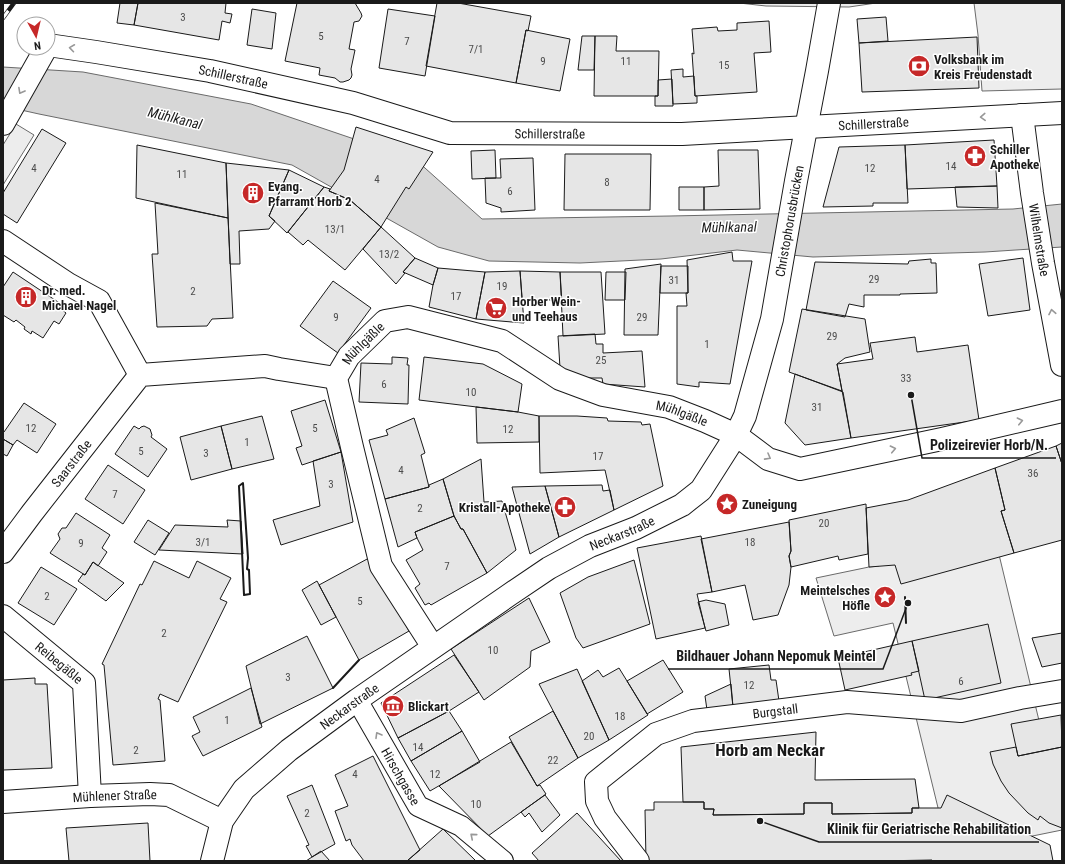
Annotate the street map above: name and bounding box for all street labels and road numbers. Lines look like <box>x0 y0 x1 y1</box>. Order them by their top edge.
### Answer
street label: Schillerstraße <box>197 62 269 91</box>
street label: Schillerstraße <box>838 114 909 133</box>
street label: Schillerstraße <box>514 126 585 141</box>
street label: Christophorusbrücken <box>772 164 806 278</box>
street label: Wilhelmstraße <box>1026 202 1053 277</box>
street label: Mühlgäßle <box>338 319 387 367</box>
street label: Mühlgäßle <box>655 397 710 429</box>
street label: Saarstraße <box>48 436 94 490</box>
street label: Neckarstraße <box>587 513 657 553</box>
street label: Reibegäßle <box>32 639 86 686</box>
street label: Neckarstraße <box>317 680 381 732</box>
street label: Burgstall <box>752 701 799 721</box>
street label: Hirschgasse <box>378 745 423 808</box>
street label: Mühlener Straße <box>72 786 157 805</box>

